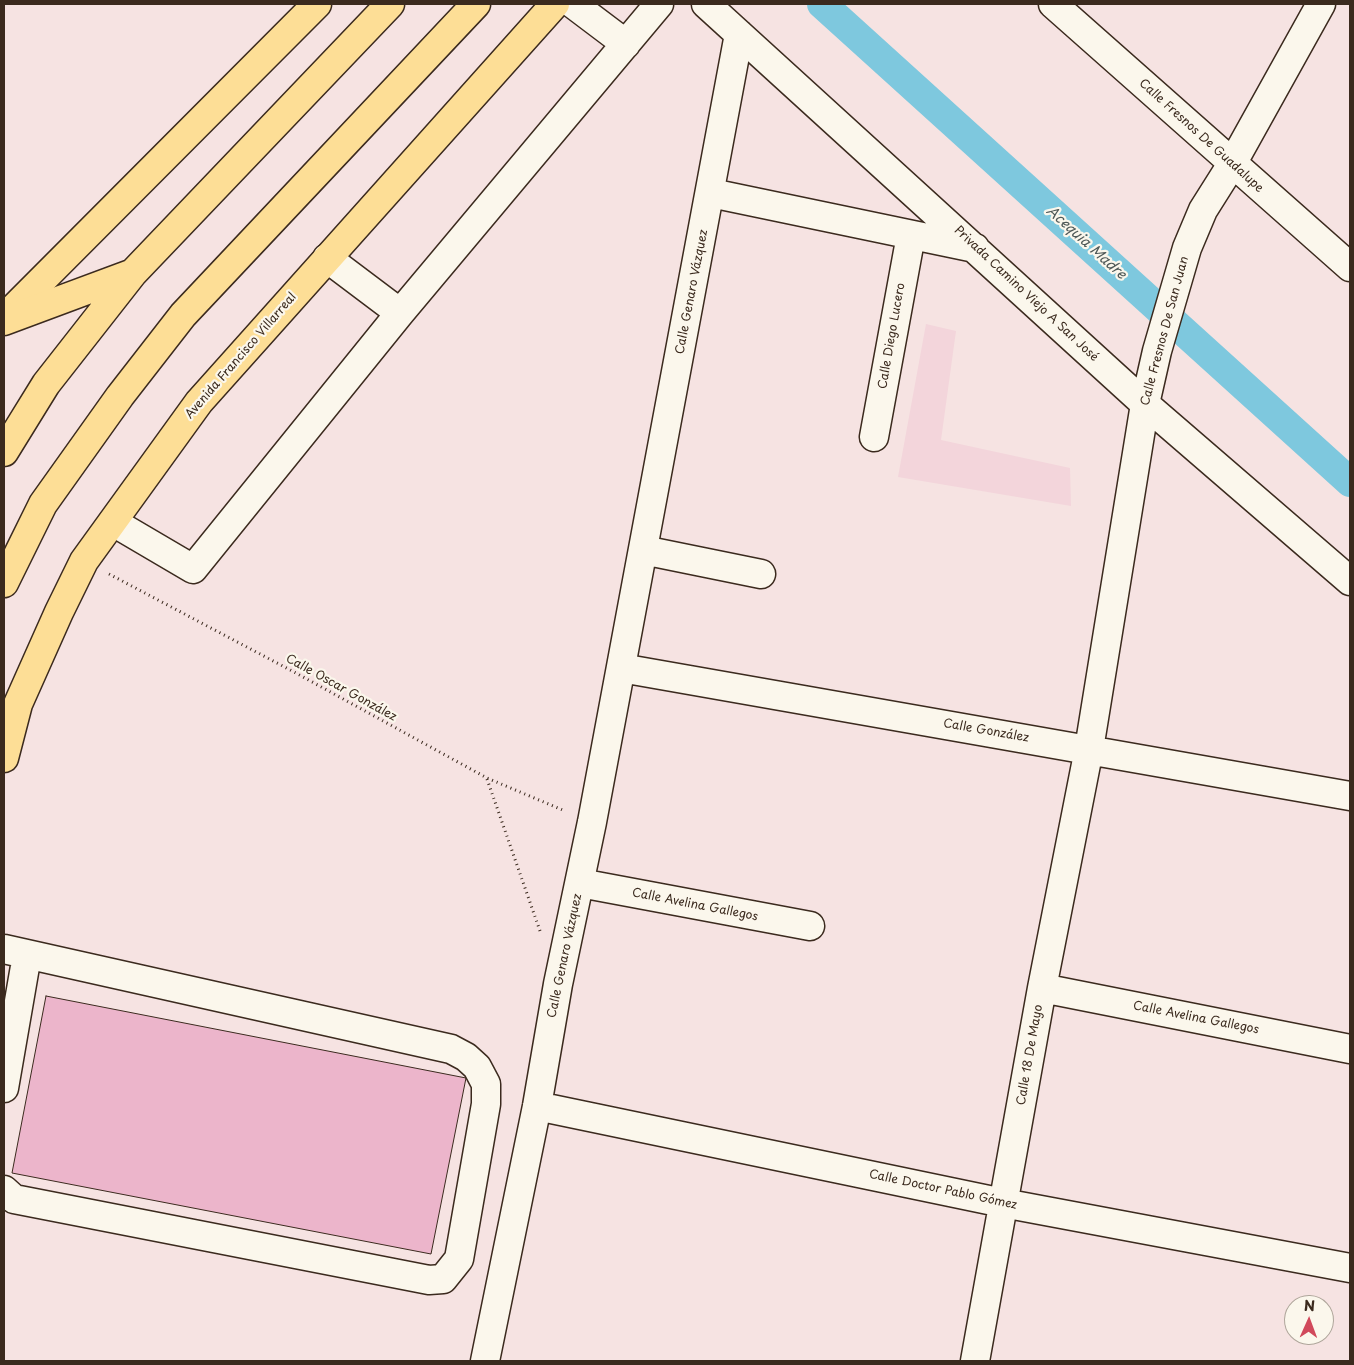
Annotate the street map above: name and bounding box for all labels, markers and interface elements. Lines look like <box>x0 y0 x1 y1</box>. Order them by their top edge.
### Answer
street label: Calle Fresnos De Guadalupe <box>1136 76 1266 196</box>
water label: Acequia Madre <box>1043 203 1129 283</box>
street label: Privada Camino Viejo A San José <box>951 223 1101 365</box>
street label: Calle Genaro Vázquez <box>673 229 711 355</box>
street label: Calle Fresnos De San Juan <box>1138 255 1192 407</box>
street label: Calle Diego Lucero <box>876 282 908 390</box>
street label: Avenida Francisco Villarreal <box>182 290 300 422</box>
street label: Calle Oscar González <box>283 652 399 724</box>
street label: Calle González <box>942 716 1030 746</box>
street label: Calle Avelina Gallegos <box>631 886 759 924</box>
street label: Calle Genaro Vázquez <box>545 893 585 1019</box>
street label: Calle Avelina Gallegos <box>1132 999 1260 1037</box>
street label: Calle 18 De Mayo <box>1014 1003 1046 1107</box>
street label: Calle Doctor Pablo Gómez <box>868 1167 1018 1213</box>
north arrow <box>1284 1295 1334 1345</box>
text: N <box>1304 1295 1315 1316</box>

